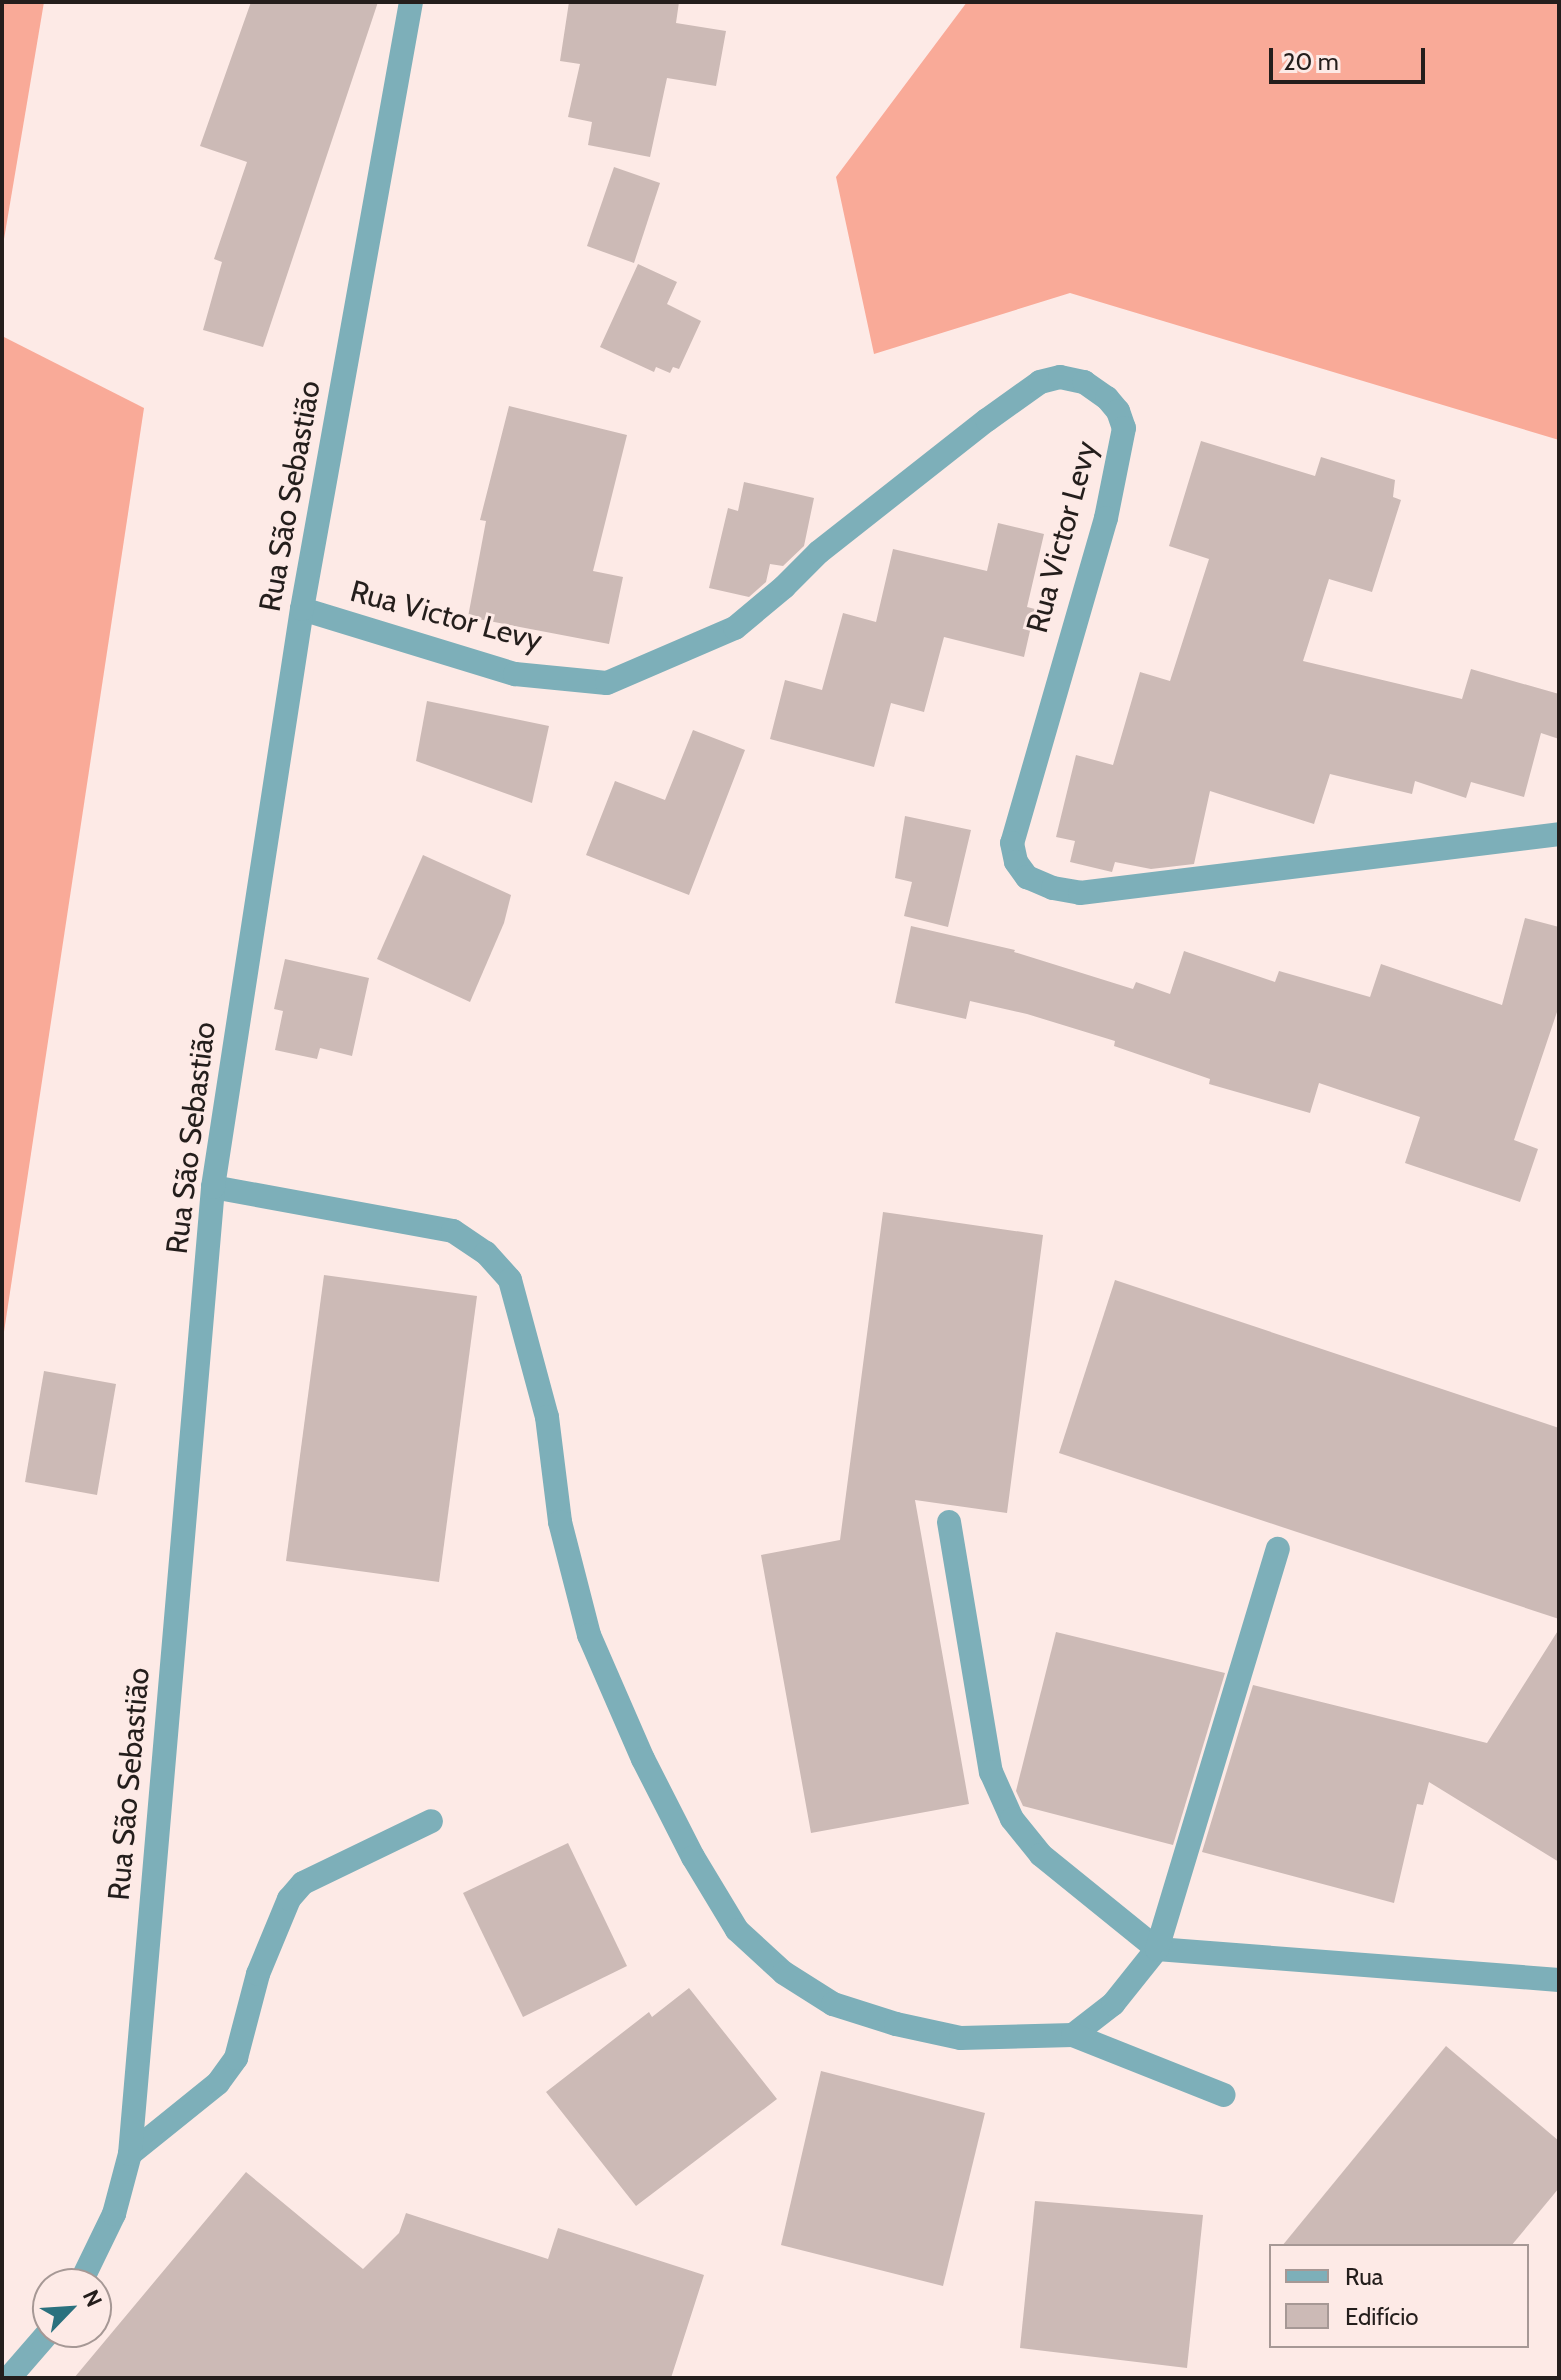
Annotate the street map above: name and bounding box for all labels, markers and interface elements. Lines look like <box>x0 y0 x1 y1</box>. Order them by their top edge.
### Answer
scale bar <box>1273 32 1429 82</box>
text: 20 m <box>1283 47 1339 76</box>
street label: Rua São Sebastião <box>252 378 328 614</box>
street label: Rua Victor Levy <box>1019 437 1105 637</box>
street label: Rua Victor Levy <box>346 573 546 659</box>
street label: Rua São Sebastião <box>159 1020 223 1256</box>
street label: Rua São Sebastião <box>101 1666 157 1902</box>
legend <box>1269 2244 1529 2348</box>
text: Rua <box>1345 2262 1383 2291</box>
north arrow <box>32 2268 112 2348</box>
text: N <box>77 2286 108 2311</box>
text: Edifício <box>1345 2302 1419 2331</box>

